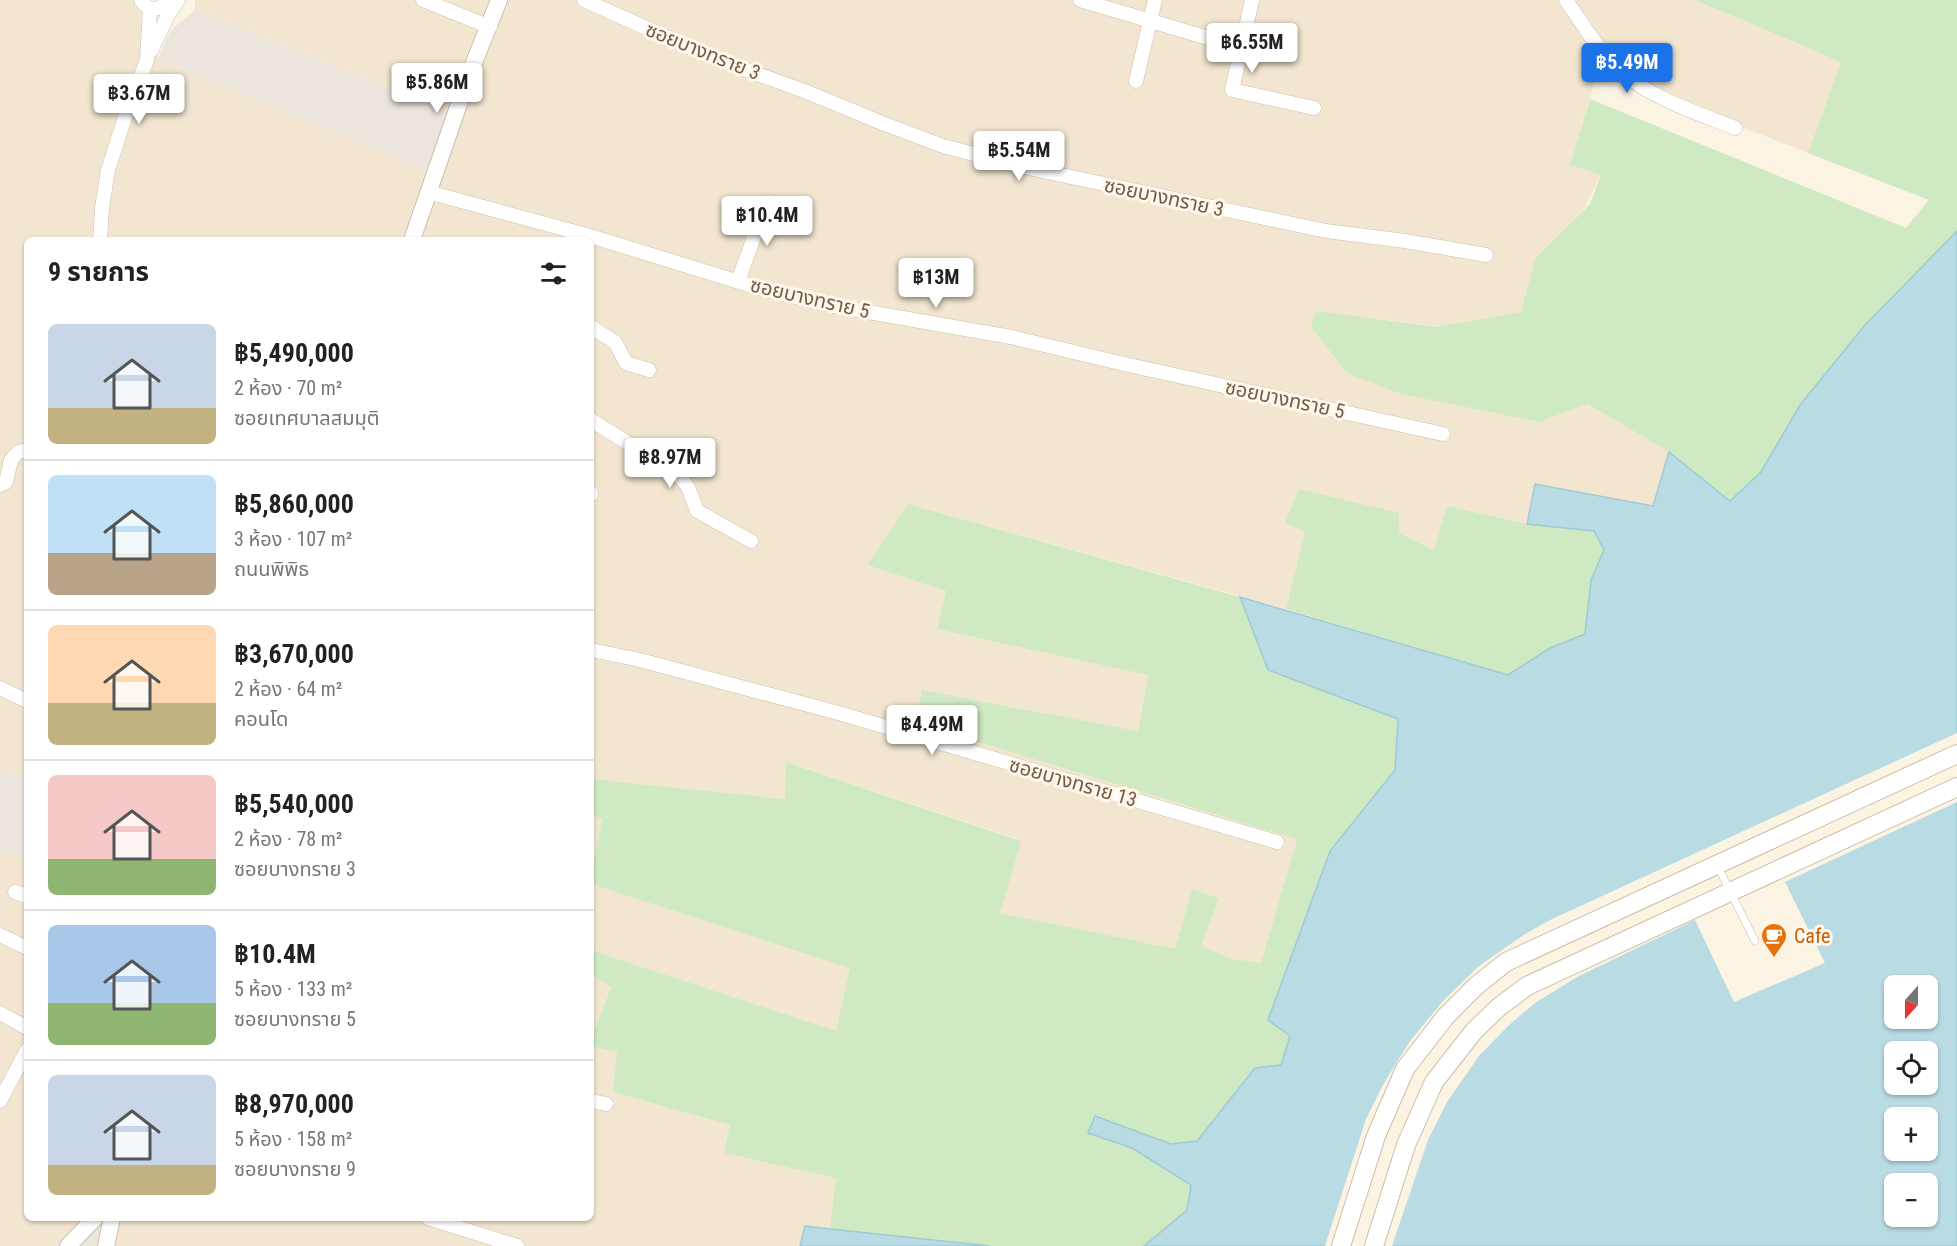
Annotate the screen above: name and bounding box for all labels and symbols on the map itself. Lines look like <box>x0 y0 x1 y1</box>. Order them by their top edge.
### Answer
street label: ซอยบางทราย 3 <box>642 17 764 85</box>
pin: ฿6.55M <box>1203 23 1301 74</box>
pin: ฿5.49M <box>1578 43 1676 94</box>
pin: ฿5.86M <box>388 63 486 114</box>
pin: ฿3.67M <box>90 74 188 125</box>
pin: ฿5.54M <box>970 131 1068 182</box>
street label: ซอยบางทราย 3 <box>1102 173 1226 221</box>
pin: ฿10.4M <box>718 196 816 247</box>
pin: ฿13M <box>900 258 972 309</box>
street label: ซอยบางทราย 5 <box>748 273 872 323</box>
street label: ซอยบางทราย 5 <box>1223 375 1347 423</box>
pin: ฿8.97M <box>621 438 719 489</box>
pin: ฿4.49M <box>883 705 981 756</box>
street label: ซอยบางทราย 13 <box>1006 752 1140 812</box>
cafe icon: Cafe <box>1759 921 1789 959</box>
place label: Cafe <box>1794 924 1830 948</box>
north arrow <box>1884 975 1938 1029</box>

